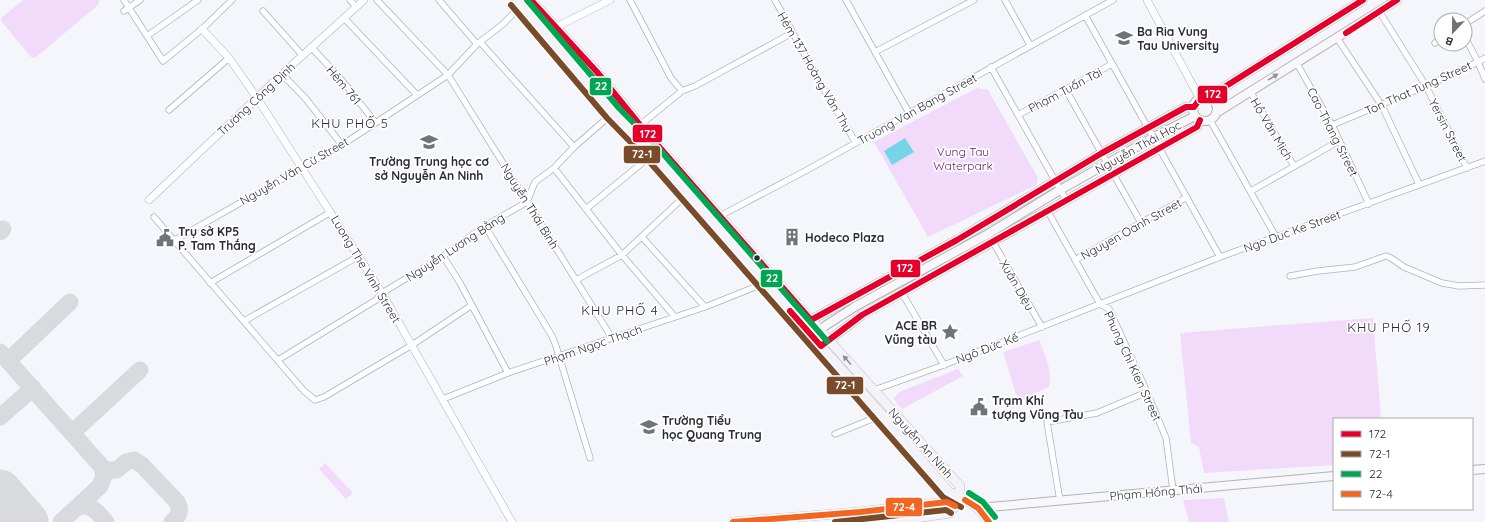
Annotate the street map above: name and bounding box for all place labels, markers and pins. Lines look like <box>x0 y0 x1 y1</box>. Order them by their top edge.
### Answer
place label: Ba Ria Vung Tau University <box>1137 24 1219 53</box>
school or university icon: Ba Ria Vung Tau University <box>1114 28 1134 48</box>
school or university icon: Trường Trung học cơ sở Nguyễn An Ninh <box>419 132 439 152</box>
place label: Trường Trung học cơ sở Nguyễn An Ninh <box>369 154 489 183</box>
place label: Trụ sở KP5 P. Tam Thắng <box>178 224 256 253</box>
building icon: Hodeco Plaza <box>782 227 802 247</box>
public building icon: Trụ sở KP5 P. Tam Thắng <box>155 228 175 248</box>
place label: Hodeco Plaza <box>805 230 884 245</box>
unlabelled marker <box>752 253 762 263</box>
place label: ACE BR Vũng tàu <box>884 318 937 347</box>
place icon: ACE BR Vũng tàu <box>940 322 960 342</box>
place label: Trạm Khí tượng Vũng Tàu <box>992 393 1084 422</box>
public building icon: Trạm Khí tượng Vũng Tàu <box>969 397 989 417</box>
place label: Trường Tiểu học Quang Trung <box>662 413 762 442</box>
school or university icon: Trường Tiểu học Quang Trung <box>639 417 659 437</box>

